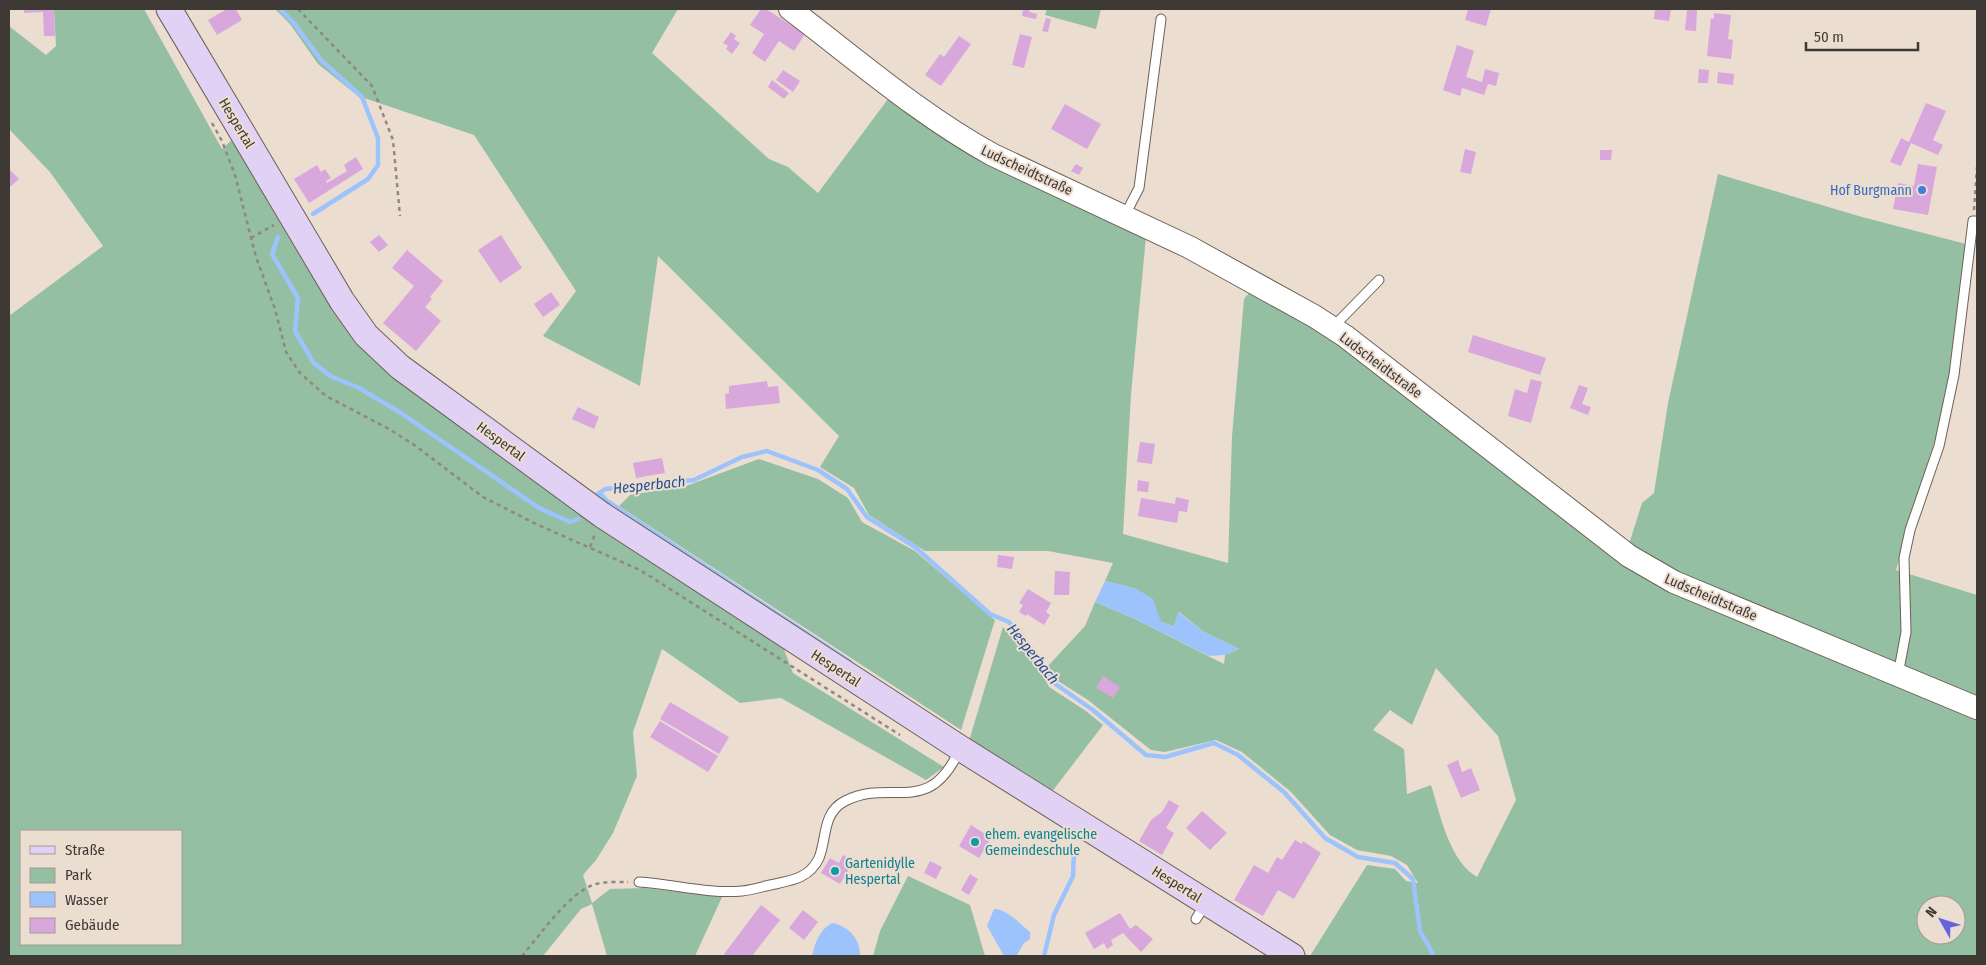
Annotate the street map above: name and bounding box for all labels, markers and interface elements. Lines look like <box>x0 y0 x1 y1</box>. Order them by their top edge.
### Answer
scale bar <box>1806 20 1918 52</box>
text: 50 m <box>1814 28 1844 46</box>
street label: Hespertal <box>215 95 258 152</box>
street label: Ludscheidtstraße <box>978 142 1075 199</box>
place label: Hof Burgmann <box>1830 182 1912 199</box>
marker: Hof Burgmann <box>1916 184 1928 196</box>
street label: Ludscheidtstraße <box>1336 329 1425 402</box>
street label: Hespertal <box>473 418 528 465</box>
water label: Hesperbach <box>612 472 686 498</box>
street label: Ludscheidtstraße <box>1662 570 1760 625</box>
water label: Hesperbach <box>1003 620 1063 688</box>
street label: Hespertal <box>808 646 864 691</box>
place label: ehem. evangelische Gemeindeschule <box>985 826 1097 859</box>
legend <box>20 830 182 945</box>
marker: ehem. evangelische Gemeindeschule <box>969 836 981 848</box>
text: Straße <box>65 841 105 859</box>
place label: Gartenidylle Hespertal <box>845 855 915 888</box>
street label: Hespertal <box>1149 863 1205 907</box>
marker: Gartenidylle Hespertal <box>829 865 841 877</box>
text: Park <box>65 866 92 884</box>
text: Wasser <box>65 891 109 909</box>
north arrow <box>1916 895 1966 945</box>
text: N <box>1922 904 1941 921</box>
text: Gebäude <box>65 916 120 934</box>

